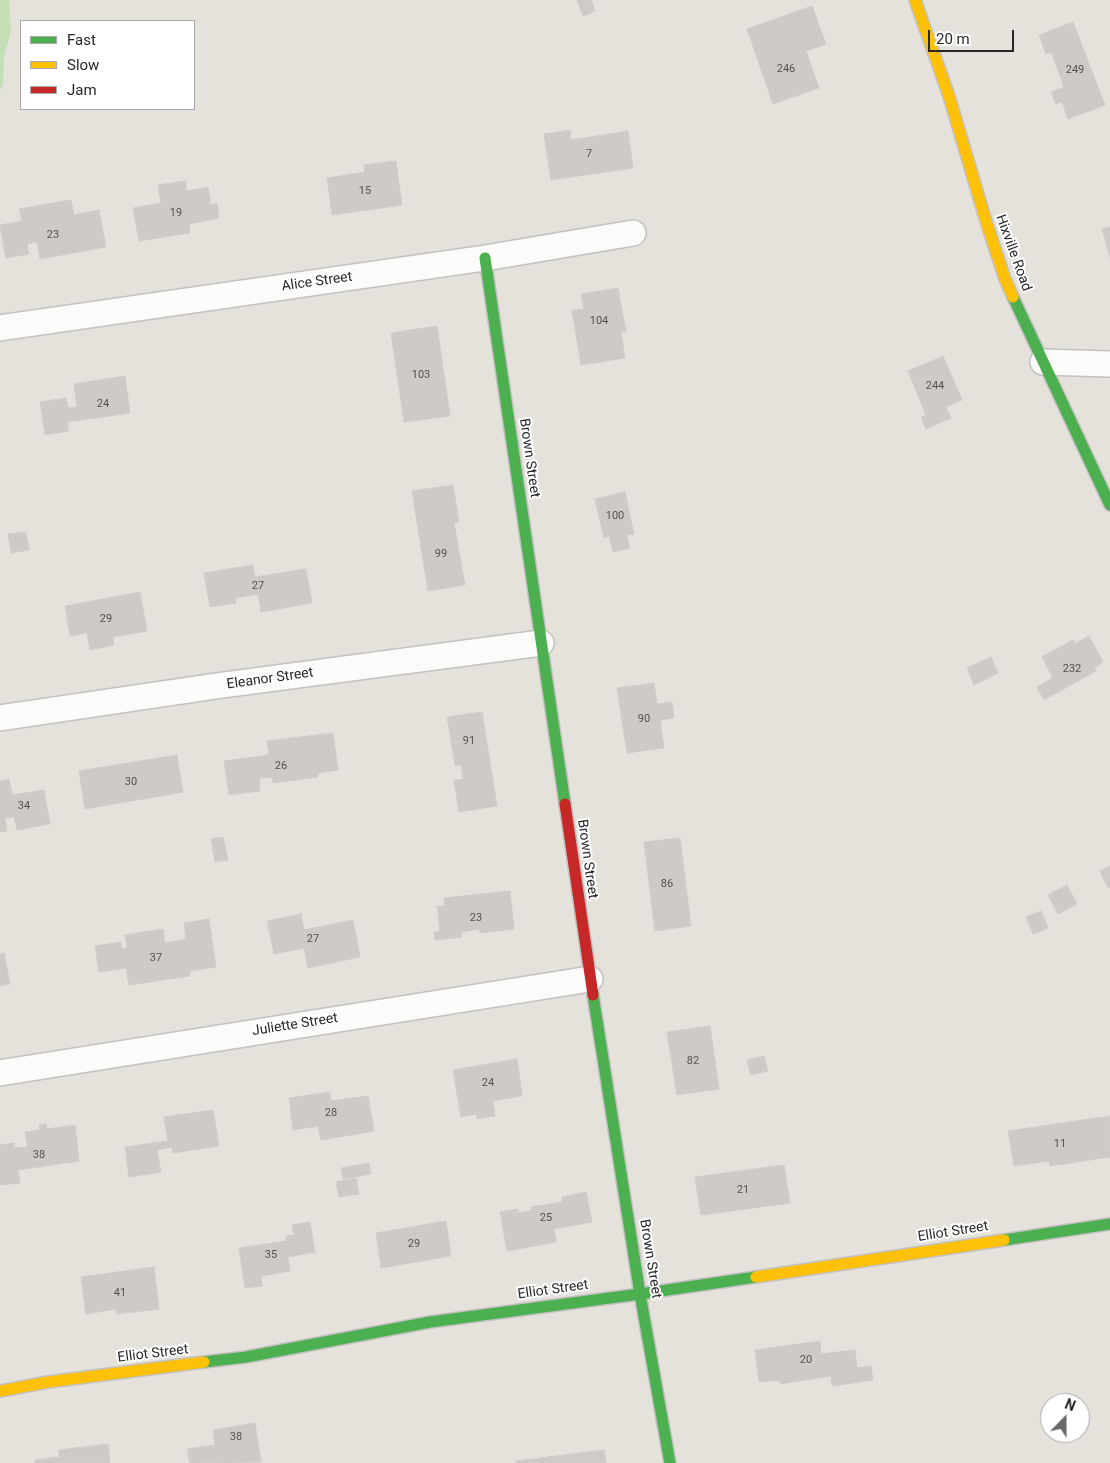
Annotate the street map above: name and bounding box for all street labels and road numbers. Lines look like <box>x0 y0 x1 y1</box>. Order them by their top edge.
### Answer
street label: Hixville Road <box>991 212 1035 294</box>
street label: Alice Street <box>281 269 353 295</box>
street label: Brown Street <box>515 417 543 499</box>
street label: Eleanor Street <box>226 665 314 693</box>
street label: Brown Street <box>573 818 601 900</box>
street label: Juliette Street <box>251 1010 339 1040</box>
street label: Brown Street <box>635 1218 665 1300</box>
street label: Elliot Street <box>917 1218 989 1246</box>
street label: Elliot Street <box>517 1277 589 1303</box>
street label: Elliot Street <box>117 1341 189 1367</box>

